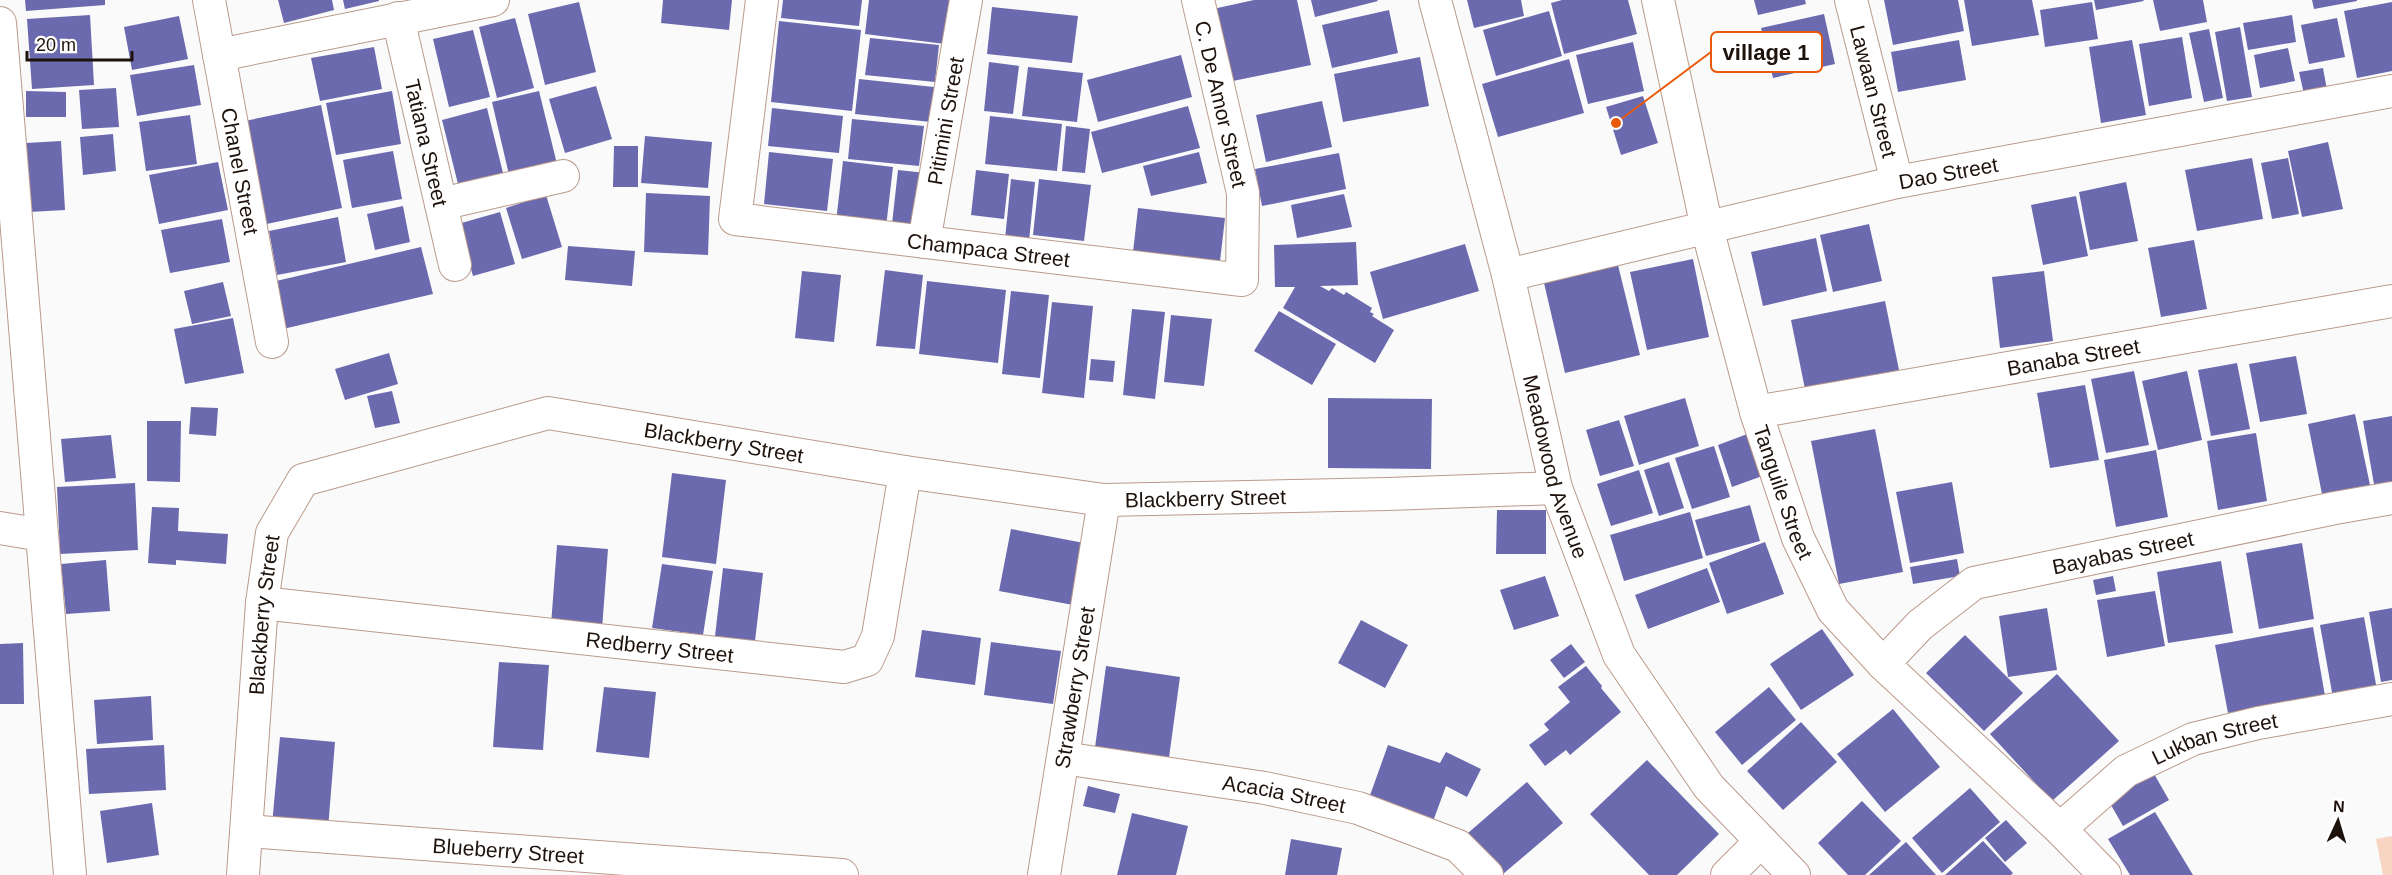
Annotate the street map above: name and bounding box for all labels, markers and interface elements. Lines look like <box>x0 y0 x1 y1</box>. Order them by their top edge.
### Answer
street label: C. De Amor Street <box>1191 18 1251 190</box>
street label: Lawaan Street <box>1846 23 1902 160</box>
scale bar <box>27 24 132 62</box>
callout: village 1 <box>1711 32 1822 72</box>
text: 20 m <box>36 35 76 55</box>
text: village 1 <box>1723 40 1809 65</box>
street label: Pitimini Street <box>923 55 967 187</box>
street label: Tatiana Street <box>401 77 453 209</box>
street label: Chanel Street <box>218 106 264 237</box>
street label: Dao Street <box>1897 152 2000 193</box>
street label: Champaca Street <box>906 228 1071 271</box>
street label: Banaba Street <box>2005 334 2142 380</box>
street label: Meadowood Avenue <box>1519 372 1593 561</box>
street label: Blackberry Street <box>642 418 805 467</box>
street label: Tanguile Street <box>1750 422 1818 563</box>
street label: Blackberry Street <box>1125 485 1286 511</box>
street label: Bayabas Street <box>2050 526 2195 578</box>
street label: Blackberry Street <box>244 533 283 696</box>
street label: Strawberry Street <box>1050 605 1098 770</box>
street label: Redberry Street <box>585 627 735 666</box>
street label: Lukban Street <box>2148 708 2279 769</box>
street label: Acacia Street <box>1221 770 1348 817</box>
north arrow <box>2308 791 2368 851</box>
text: N <box>2333 798 2345 815</box>
street label: Blueberry Street <box>432 833 585 867</box>

